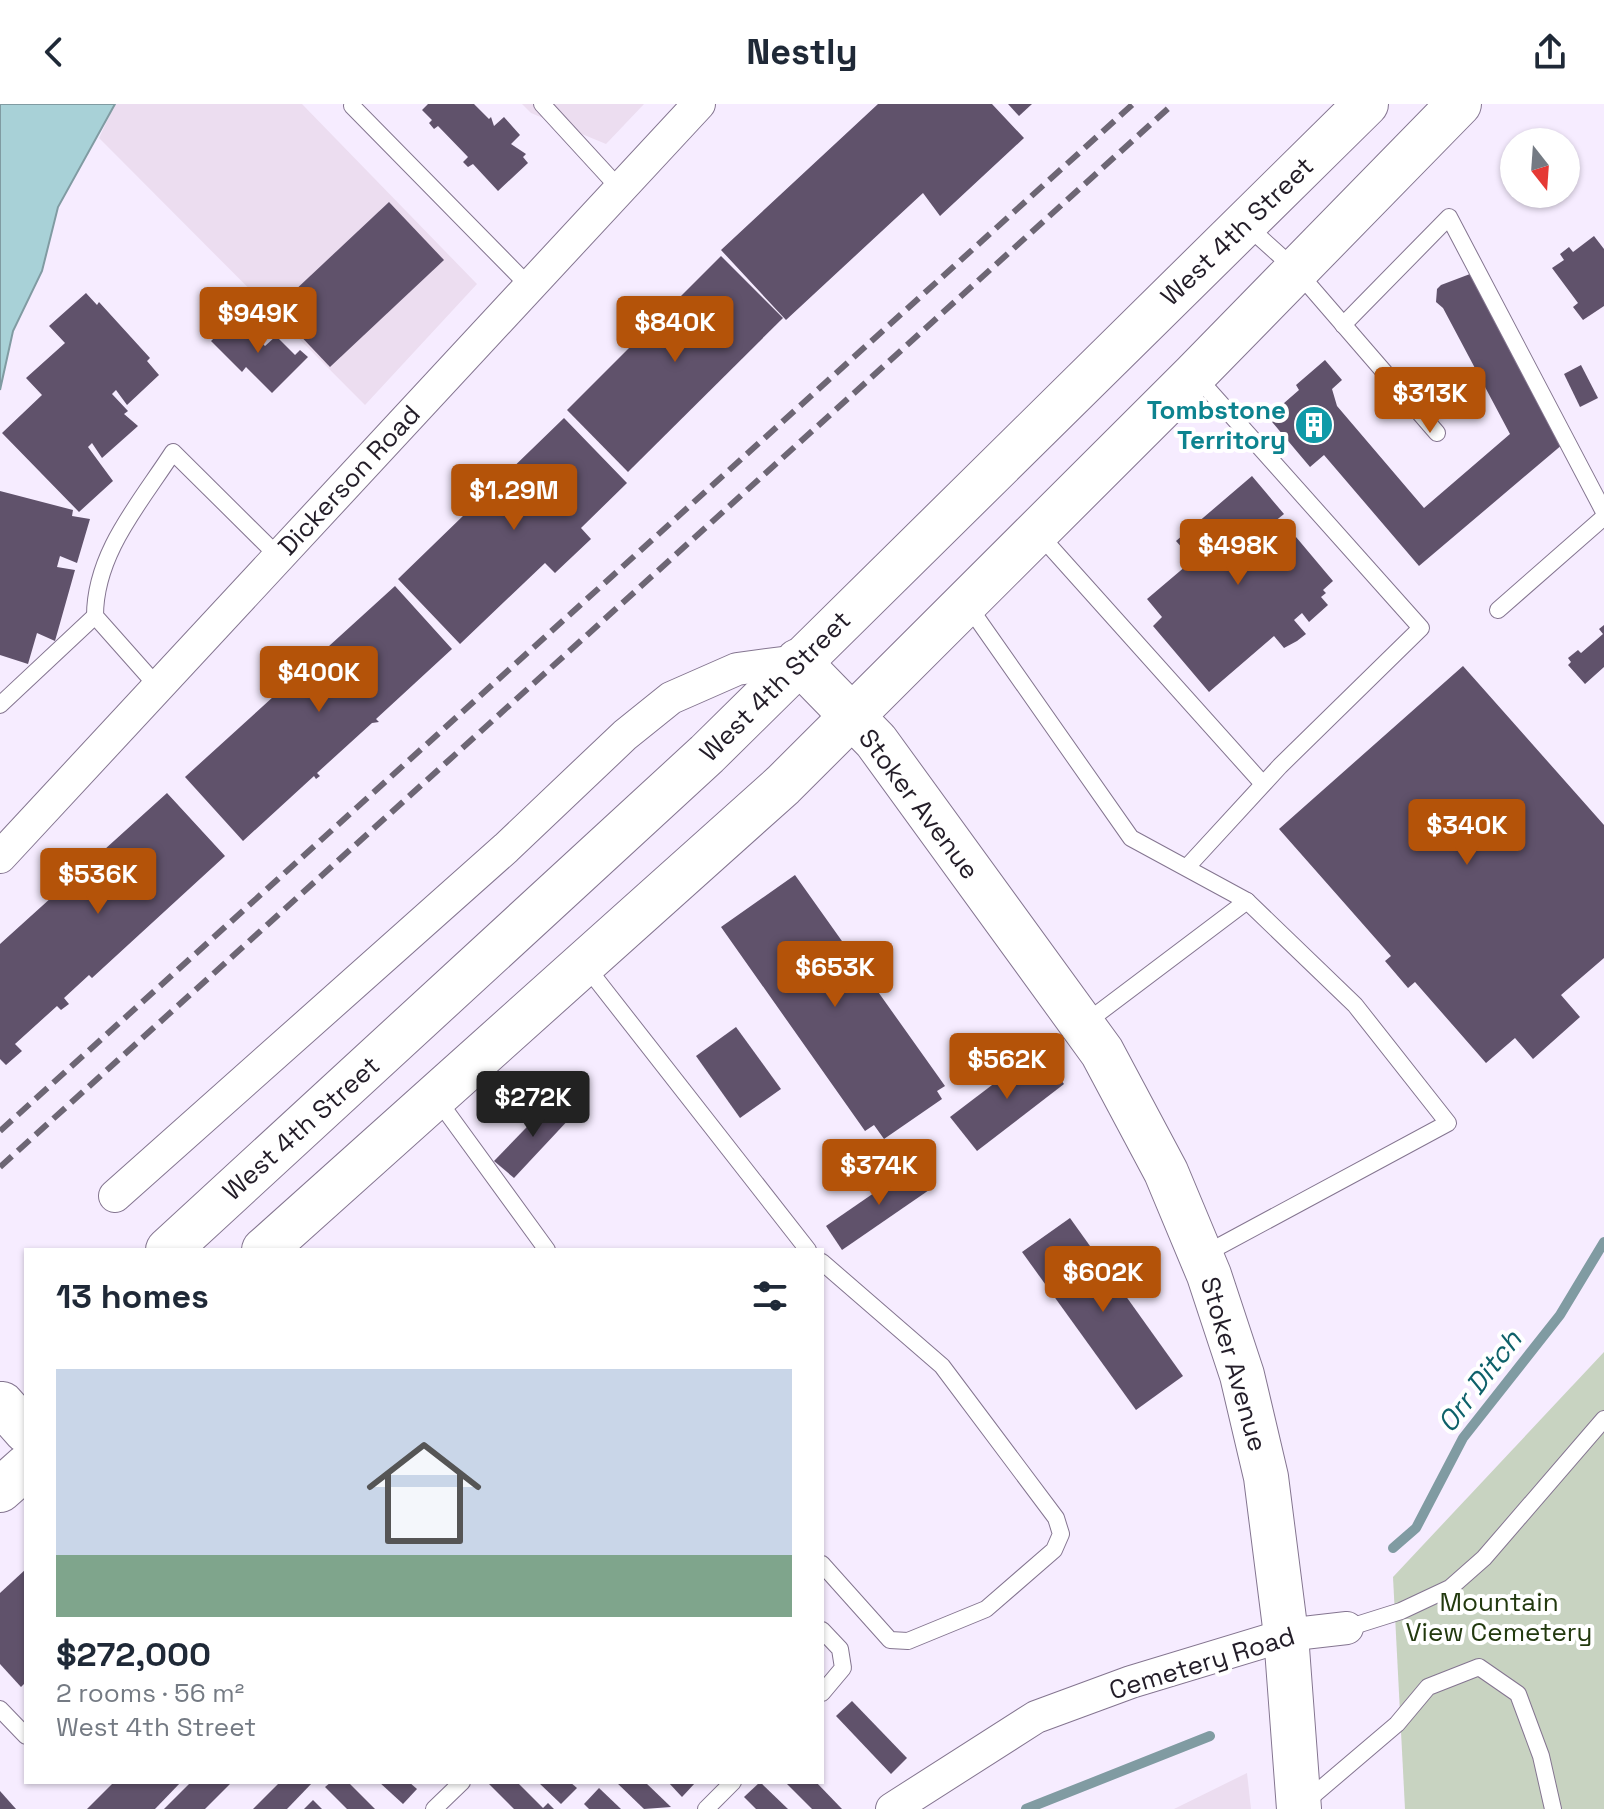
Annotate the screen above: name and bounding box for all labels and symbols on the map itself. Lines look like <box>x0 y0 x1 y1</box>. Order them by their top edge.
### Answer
north arrow <box>1500 128 1580 208</box>
street label: West 4th Street <box>1153 149 1321 313</box>
pin: $949K <box>202 287 314 355</box>
pin: $840K <box>619 296 731 364</box>
pin: $313K <box>1374 367 1486 435</box>
place label: Tombstone Territory <box>1147 393 1286 457</box>
street label: Dickerson Road <box>271 398 427 562</box>
building icon: Tombstone Territory <box>1293 404 1335 446</box>
pin: $1.29M <box>449 464 579 532</box>
pin: $498K <box>1182 519 1294 587</box>
street label: West 4th Street <box>692 603 858 769</box>
pin: $400K <box>263 646 375 714</box>
street label: Stoker Avenue <box>851 722 987 886</box>
pin: $340K <box>1411 799 1523 867</box>
pin: $536K <box>42 848 154 916</box>
pin: $653K <box>779 941 891 1009</box>
pin: $562K <box>951 1033 1063 1101</box>
street label: West 4th Street <box>215 1048 387 1208</box>
pin: $272K <box>477 1071 589 1139</box>
pin: $374K <box>823 1139 935 1207</box>
pin: $602K <box>1047 1246 1159 1314</box>
street label: Stoker Avenue <box>1193 1273 1275 1455</box>
water label: Orr Ditch <box>1429 1322 1530 1439</box>
park label: Mountain View Cemetery <box>1405 1585 1593 1649</box>
street label: Cemetery Road <box>1105 1619 1299 1707</box>

